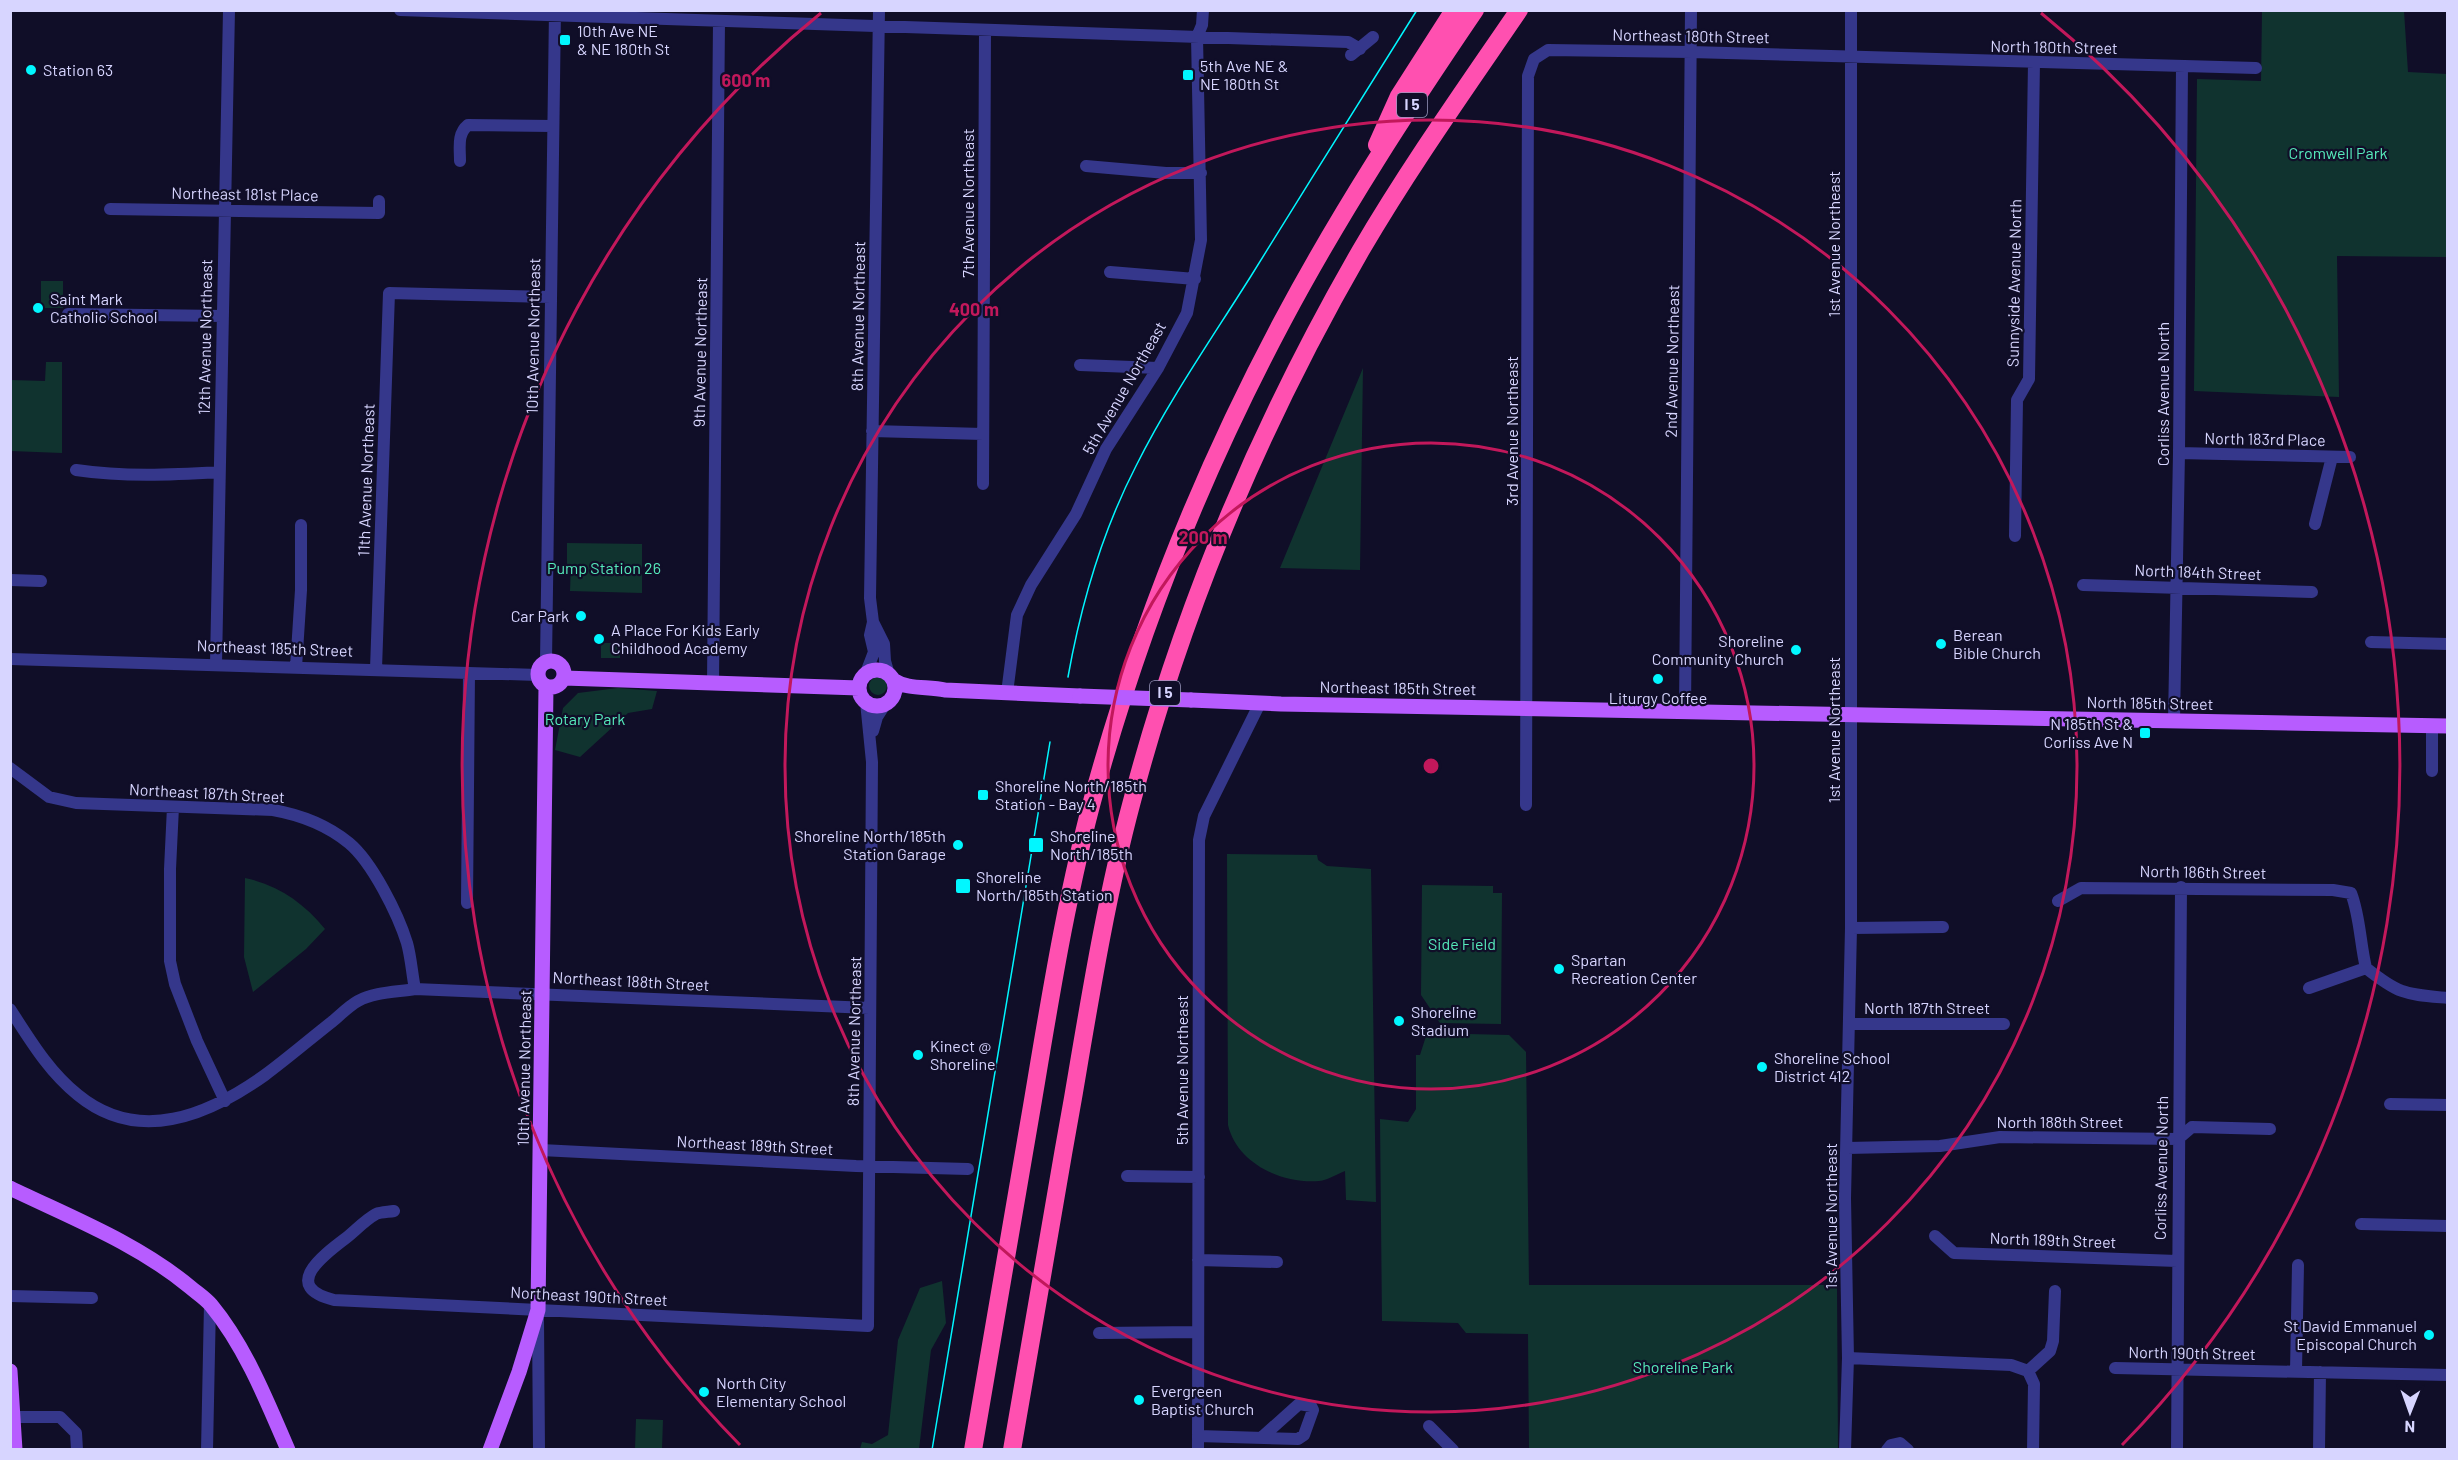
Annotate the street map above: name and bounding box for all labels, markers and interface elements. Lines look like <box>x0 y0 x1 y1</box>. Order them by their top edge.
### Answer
place label: 10th Ave NE & NE 180th St <box>577 21 670 58</box>
street label: Northeast 180th Street <box>1612 25 1770 46</box>
marker: 10th Ave NE & NE 180th St <box>558 33 572 47</box>
street label: North 180th Street <box>1990 36 2118 57</box>
place label: 5th Ave NE & NE 180th St <box>1200 56 1288 93</box>
place label: Station 63 <box>43 60 113 79</box>
marker: Station 63 <box>24 63 38 77</box>
marker: 5th Ave NE & NE 180th St <box>1181 68 1195 82</box>
text: 600 m <box>722 69 770 91</box>
road number: I 5 <box>1397 93 1427 117</box>
street label: 7th Avenue Northeast <box>958 128 977 278</box>
park label: Cromwell Park <box>2288 143 2388 162</box>
street label: 1st Avenue Northeast <box>1824 171 1843 317</box>
street label: Northeast 181st Place <box>171 183 319 204</box>
street label: Sunnyside Avenue North <box>2003 199 2024 367</box>
street label: 8th Avenue Northeast <box>847 241 868 391</box>
street label: 10th Avenue Northeast <box>522 258 543 414</box>
street label: 12th Avenue Northeast <box>194 259 215 415</box>
street label: 9th Avenue Northeast <box>689 277 710 427</box>
street label: 2nd Avenue Northeast <box>1661 284 1682 438</box>
place label: Saint Mark Catholic School <box>50 289 157 326</box>
text: 400 m <box>949 298 999 320</box>
marker: Saint Mark Catholic School <box>31 301 45 315</box>
street label: 5th Avenue Northeast <box>1078 318 1169 457</box>
street label: Corliss Avenue North <box>2153 322 2172 466</box>
street label: 3rd Avenue Northeast <box>1502 356 1521 506</box>
street label: 11th Avenue Northeast <box>353 403 378 557</box>
street label: North 183rd Place <box>2204 428 2326 449</box>
text: 200 m <box>1178 526 1228 548</box>
park label: Pump Station 26 <box>547 558 661 577</box>
street label: North 184th Street <box>2134 560 2262 583</box>
place label: Car Park <box>511 606 569 625</box>
marker: Car Park <box>574 609 588 623</box>
place label: A Place For Kids Early Childhood Academy <box>611 620 760 657</box>
place label: Berean Bible Church <box>1953 625 2041 662</box>
place label: Shoreline Community Church <box>1652 631 1784 668</box>
marker: A Place For Kids Early Childhood Academy <box>592 632 606 646</box>
street label: Northeast 185th Street <box>196 635 354 660</box>
marker: Berean Bible Church <box>1934 637 1948 651</box>
marker: Shoreline Community Church <box>1789 643 1803 657</box>
street label: 1st Avenue Northeast <box>1824 657 1843 803</box>
marker: Liturgy Coffee <box>1651 672 1665 686</box>
street label: Northeast 185th Street <box>1319 677 1477 698</box>
road number: I 5 <box>1150 681 1180 705</box>
place label: Liturgy Coffee <box>1609 688 1707 707</box>
street label: North 185th Street <box>2086 692 2214 713</box>
park label: Rotary Park <box>545 709 625 728</box>
place label: N 185th St & Corliss Ave N <box>2044 714 2133 751</box>
marker: N 185th St & Corliss Ave N <box>2138 726 2152 740</box>
centre of rings <box>1421 756 1441 776</box>
place label: Shoreline North/185th Station - Bay 4 <box>995 776 1147 813</box>
street label: Northeast 187th Street <box>129 779 285 806</box>
marker: Shoreline North/185th Station - Bay 4 <box>976 788 990 802</box>
place label: Shoreline North/185th Station Garage <box>794 826 946 863</box>
place label: Shoreline North/185th <box>1050 826 1133 863</box>
marker: Shoreline North/185th <box>1027 836 1045 854</box>
marker: Shoreline North/185th Station Garage <box>951 838 965 852</box>
street label: North 186th Street <box>2139 861 2267 882</box>
place label: Shoreline North/185th Station <box>976 867 1113 904</box>
marker: Shoreline North/185th Station <box>954 877 972 895</box>
park label: Side Field <box>1428 934 1496 953</box>
place label: Spartan Recreation Center <box>1571 950 1697 987</box>
street label: 8th Avenue Northeast <box>843 956 864 1106</box>
marker: Spartan Recreation Center <box>1552 962 1566 976</box>
street label: Northeast 188th Street <box>552 967 710 994</box>
street label: 10th Avenue Northeast <box>513 990 534 1146</box>
street label: 5th Avenue Northeast <box>1172 995 1191 1145</box>
street label: North 187th Street <box>1864 998 1990 1017</box>
place label: Shoreline Stadium <box>1411 1002 1477 1039</box>
marker: Shoreline Stadium <box>1392 1014 1406 1028</box>
place label: Kinect @ Shoreline <box>930 1036 996 1073</box>
marker: Kinect @ Shoreline <box>911 1048 925 1062</box>
place label: Shoreline School District 412 <box>1774 1048 1890 1085</box>
marker: Shoreline School District 412 <box>1755 1060 1769 1074</box>
street label: Corliss Avenue North <box>2150 1096 2171 1240</box>
street label: North 188th Street <box>1997 1112 2123 1131</box>
street label: Northeast 189th Street <box>676 1131 834 1158</box>
street label: 1st Avenue Northeast <box>1821 1143 1840 1289</box>
street label: North 189th Street <box>1989 1228 2117 1251</box>
street label: Northeast 190th Street <box>510 1282 668 1309</box>
place label: St David Emmanuel Episcopal Church <box>2283 1316 2417 1353</box>
marker: St David Emmanuel Episcopal Church <box>2422 1328 2436 1342</box>
street label: North 190th Street <box>2128 1342 2256 1363</box>
park label: Shoreline Park <box>1633 1357 1733 1376</box>
place label: North City Elementary School <box>716 1373 846 1410</box>
place label: Evergreen Baptist Church <box>1151 1381 1254 1418</box>
north arrow <box>2380 1382 2440 1442</box>
marker: North City Elementary School <box>697 1385 711 1399</box>
marker: Evergreen Baptist Church <box>1132 1393 1146 1407</box>
text: N <box>2404 1418 2415 1437</box>

